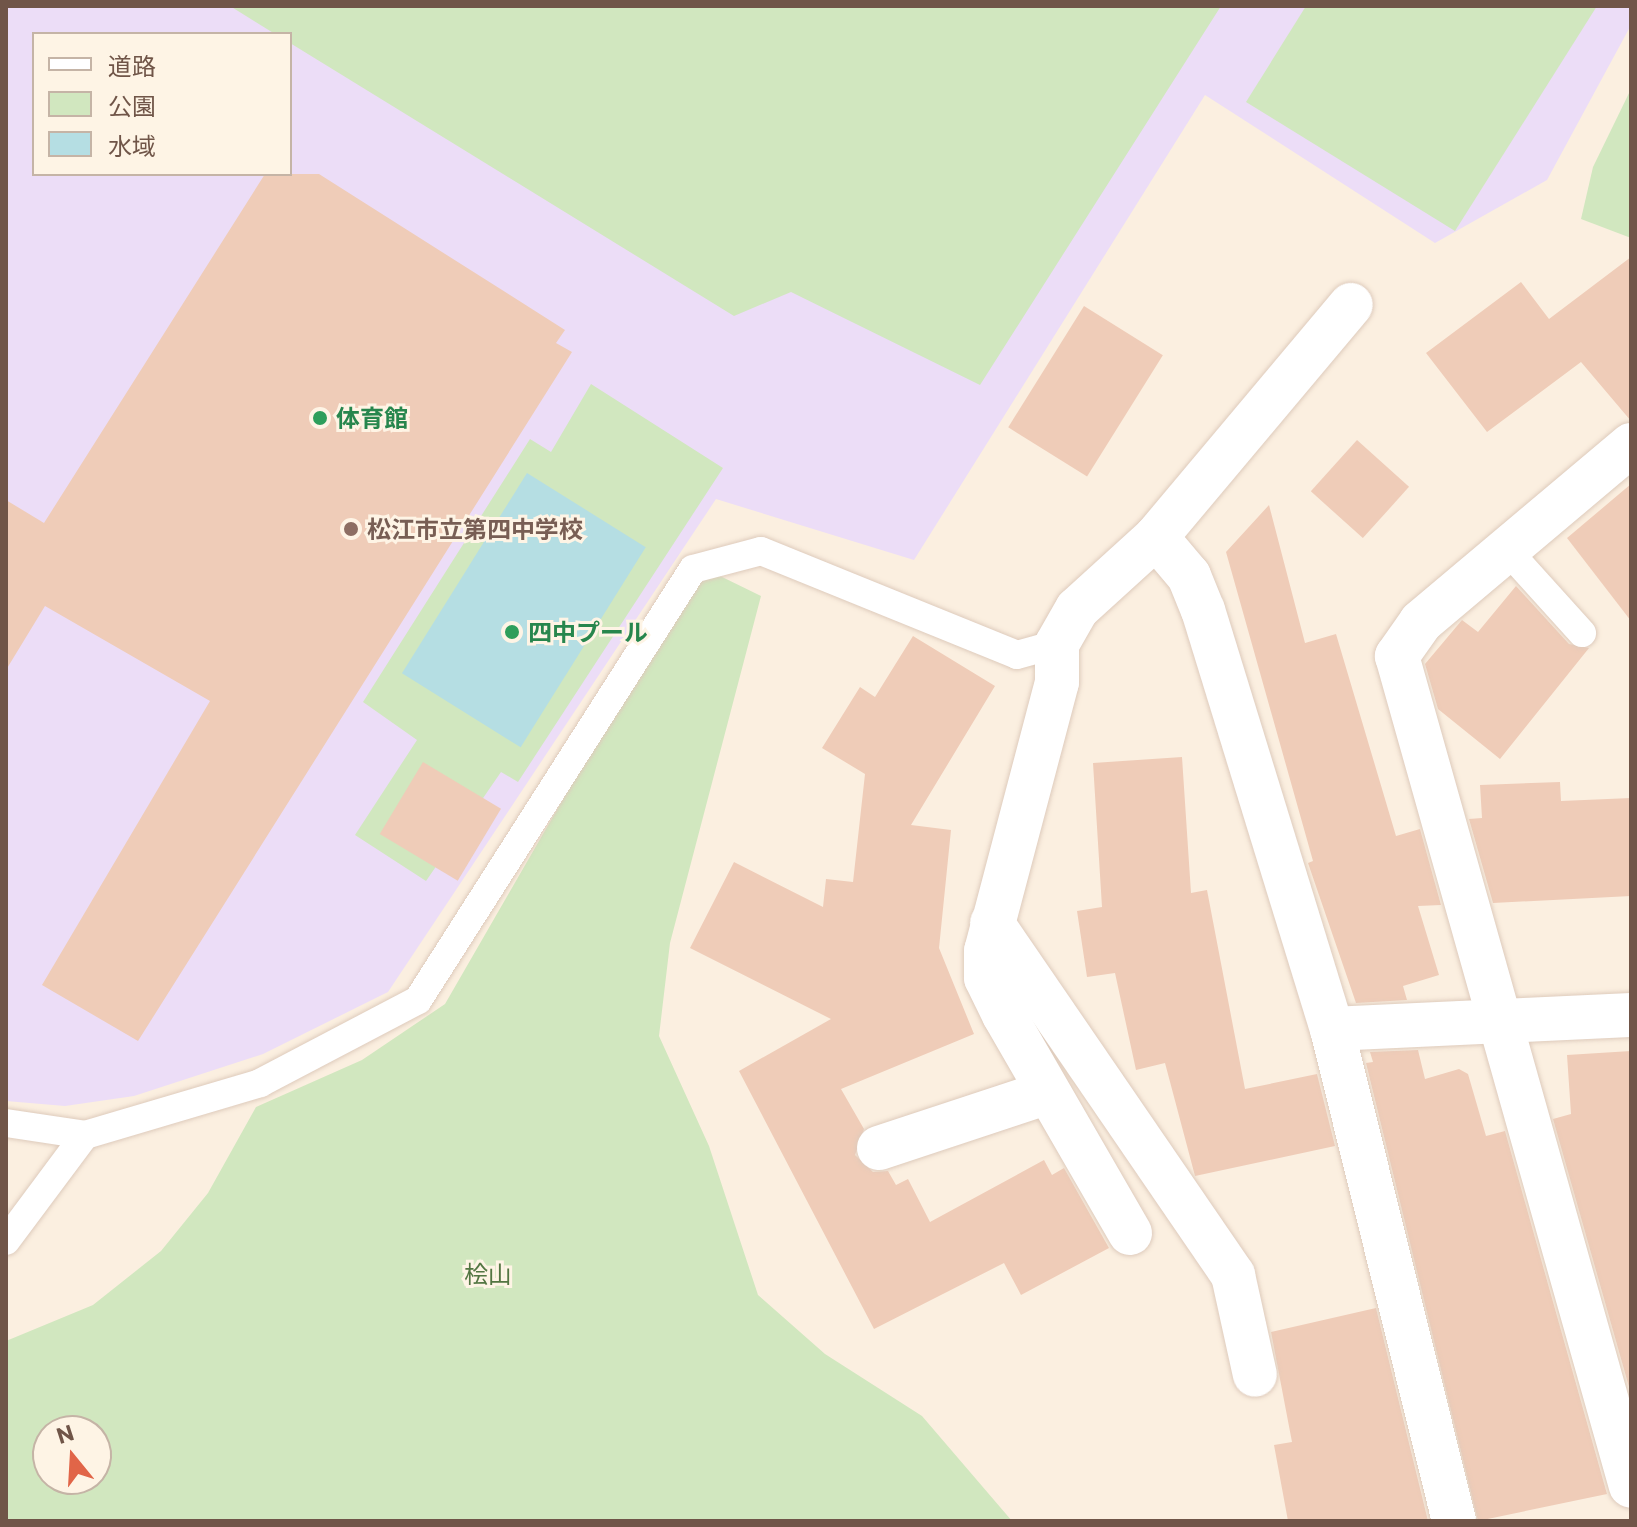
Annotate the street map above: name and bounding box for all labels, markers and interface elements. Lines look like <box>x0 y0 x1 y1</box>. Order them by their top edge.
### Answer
legend <box>32 32 292 176</box>
text: 道路 <box>108 51 156 80</box>
text: 公園 <box>108 91 156 120</box>
text: 水域 <box>108 131 156 160</box>
place label: 体育館 <box>336 404 408 432</box>
marker: 体育館 <box>311 409 329 427</box>
place label: 松江市立第四中学校 <box>367 515 583 543</box>
marker: 松江市立第四中学校 <box>342 520 360 538</box>
place label: 四中プール <box>528 618 648 646</box>
marker: 四中プール <box>503 623 521 641</box>
park label: 桧山 <box>464 1260 512 1288</box>
north arrow <box>32 1415 112 1495</box>
text: N <box>53 1418 77 1449</box>

